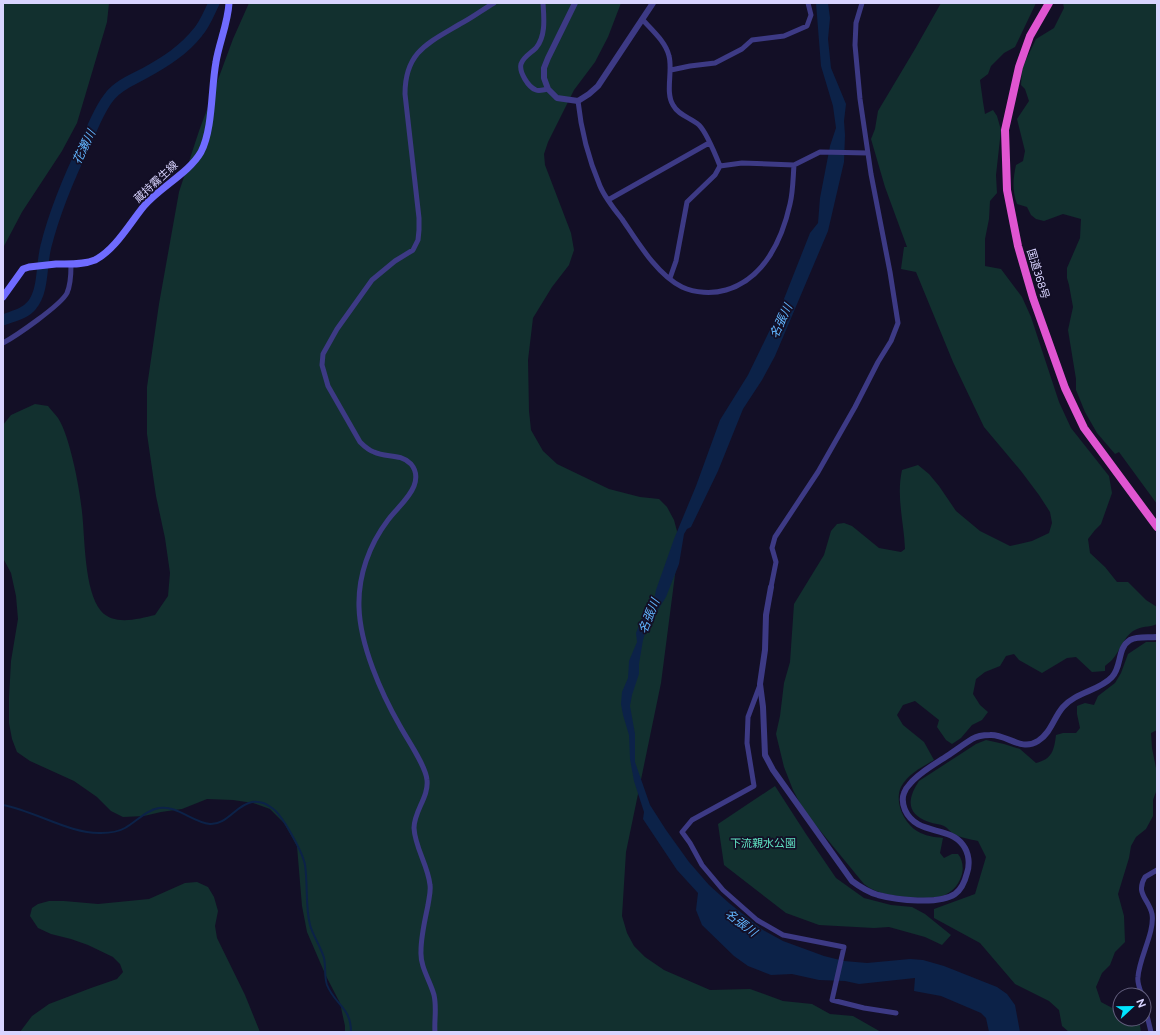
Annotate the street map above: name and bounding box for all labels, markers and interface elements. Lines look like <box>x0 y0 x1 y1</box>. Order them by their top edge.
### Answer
water label: 花瀬川 <box>70 126 99 166</box>
street label: 蔵持霧生線 <box>131 158 181 206</box>
street label: 国道368号 <box>1024 247 1052 301</box>
water label: 名張川 <box>767 300 796 340</box>
water label: 名張川 <box>636 595 663 635</box>
park label: 下流親水公園 <box>730 837 796 850</box>
water label: 名張川 <box>722 907 761 941</box>
north arrow <box>1112 987 1152 1027</box>
text: N <box>1133 997 1148 1010</box>

